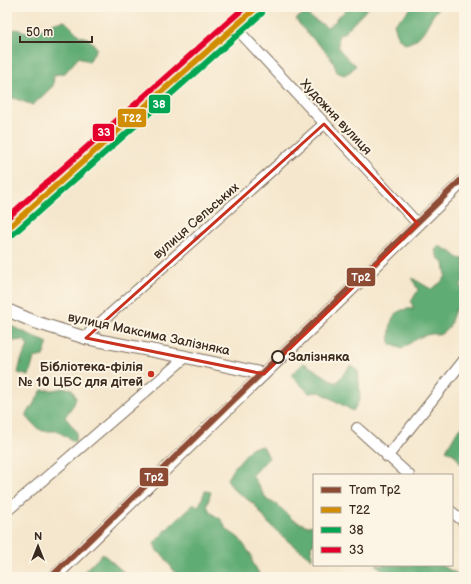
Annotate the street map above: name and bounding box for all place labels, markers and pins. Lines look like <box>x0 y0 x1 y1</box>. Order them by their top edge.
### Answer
place label: Залізняка <box>288 349 350 365</box>
marker: Залізняка <box>271 350 285 364</box>
place label: Бібліотека-філія № 10 ЦБС для дітей <box>18 359 143 390</box>
marker: Бібліотека-філія № 10 ЦБС для дітей <box>146 369 156 379</box>

